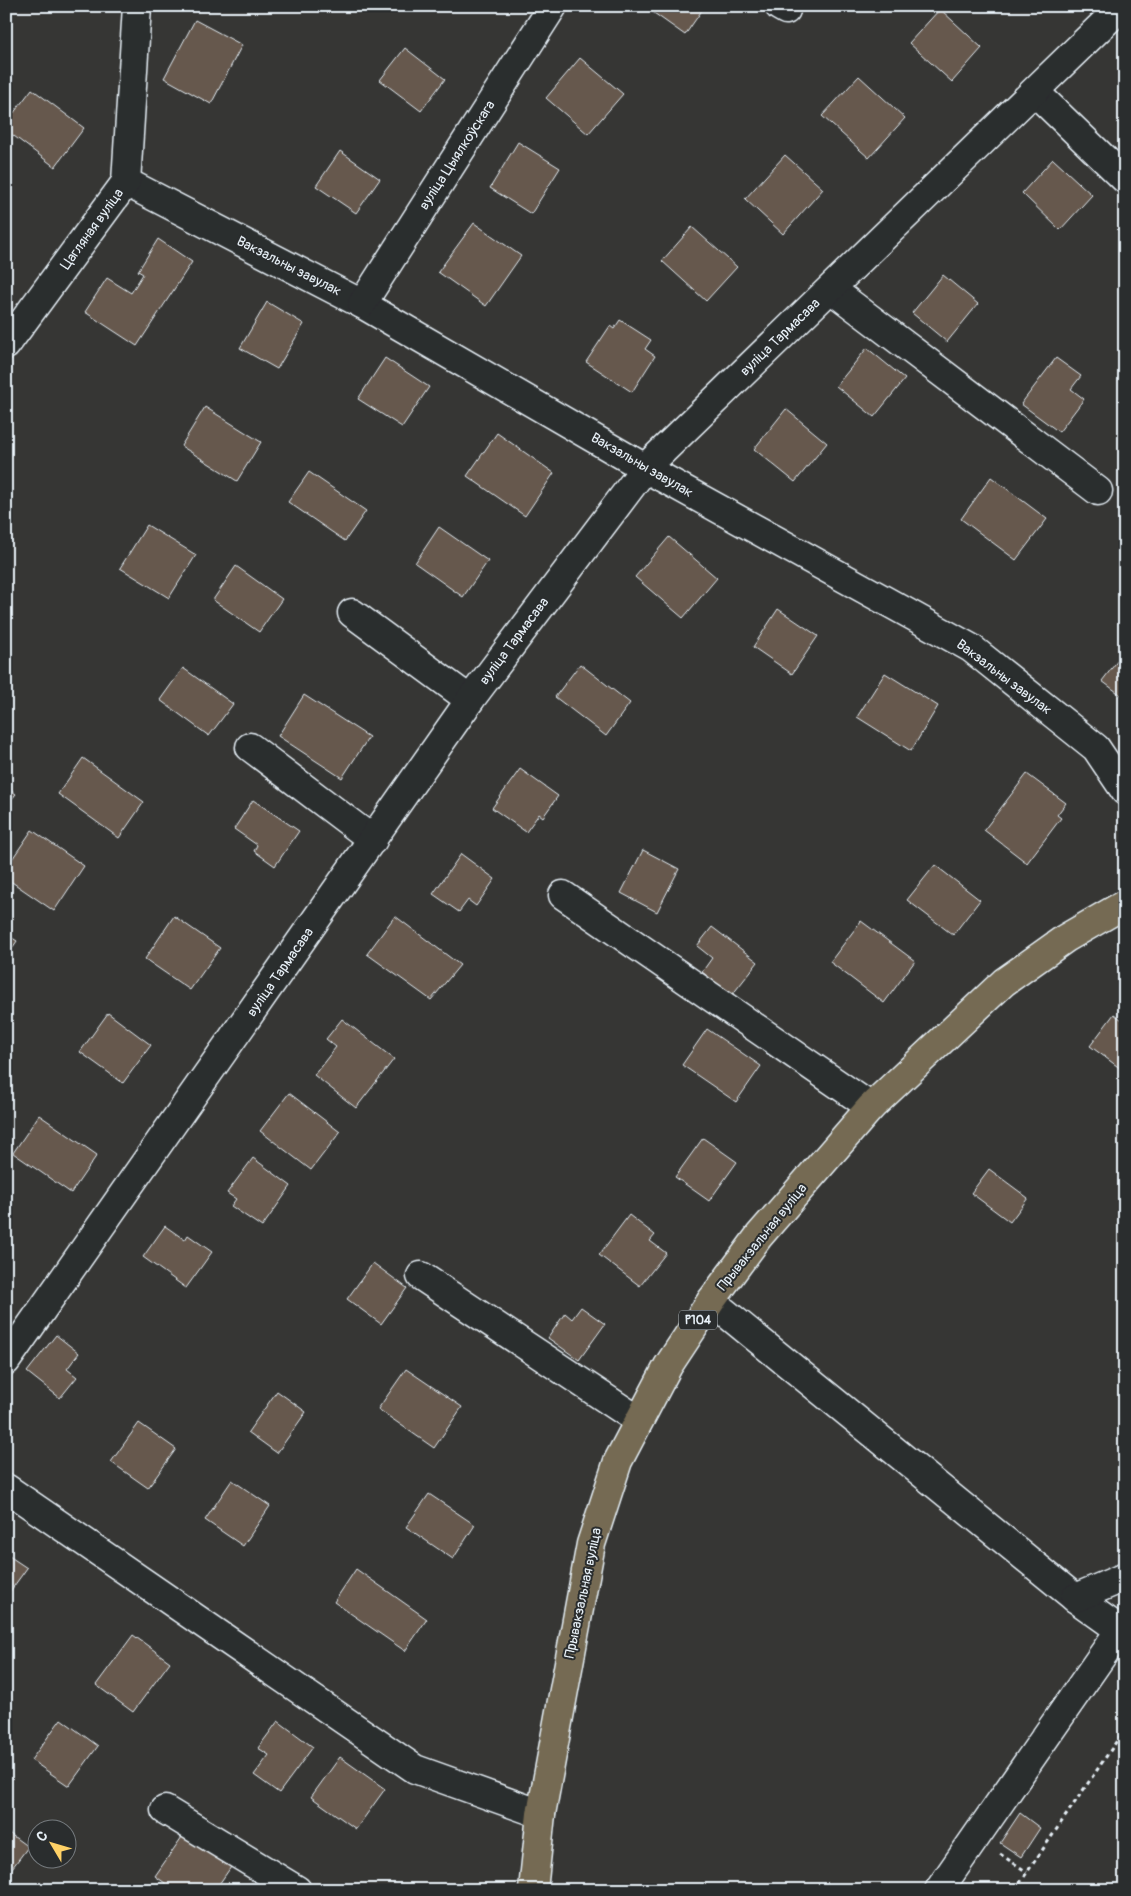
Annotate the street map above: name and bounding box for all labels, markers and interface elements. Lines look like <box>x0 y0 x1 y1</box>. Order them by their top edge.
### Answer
street label: вуліца Цыялкоўскага <box>415 97 499 213</box>
street label: Цагляная вуліца <box>57 185 127 273</box>
street label: Вакзальны завулак <box>234 232 344 300</box>
street label: вуліца Тармасава <box>736 295 824 379</box>
street label: Вакзальны завулак <box>588 429 696 501</box>
street label: вуліца Тармасава <box>476 594 552 688</box>
street label: Вакзальны завулак <box>953 636 1055 718</box>
street label: вуліца Тармасава <box>243 924 317 1020</box>
street label: Прывакзальная вуліца <box>714 1180 810 1294</box>
road number: Р104 <box>679 1310 717 1330</box>
street label: Прывакзальная вуліца <box>561 1526 605 1660</box>
north arrow <box>28 1818 78 1868</box>
text: С <box>33 1827 52 1845</box>

